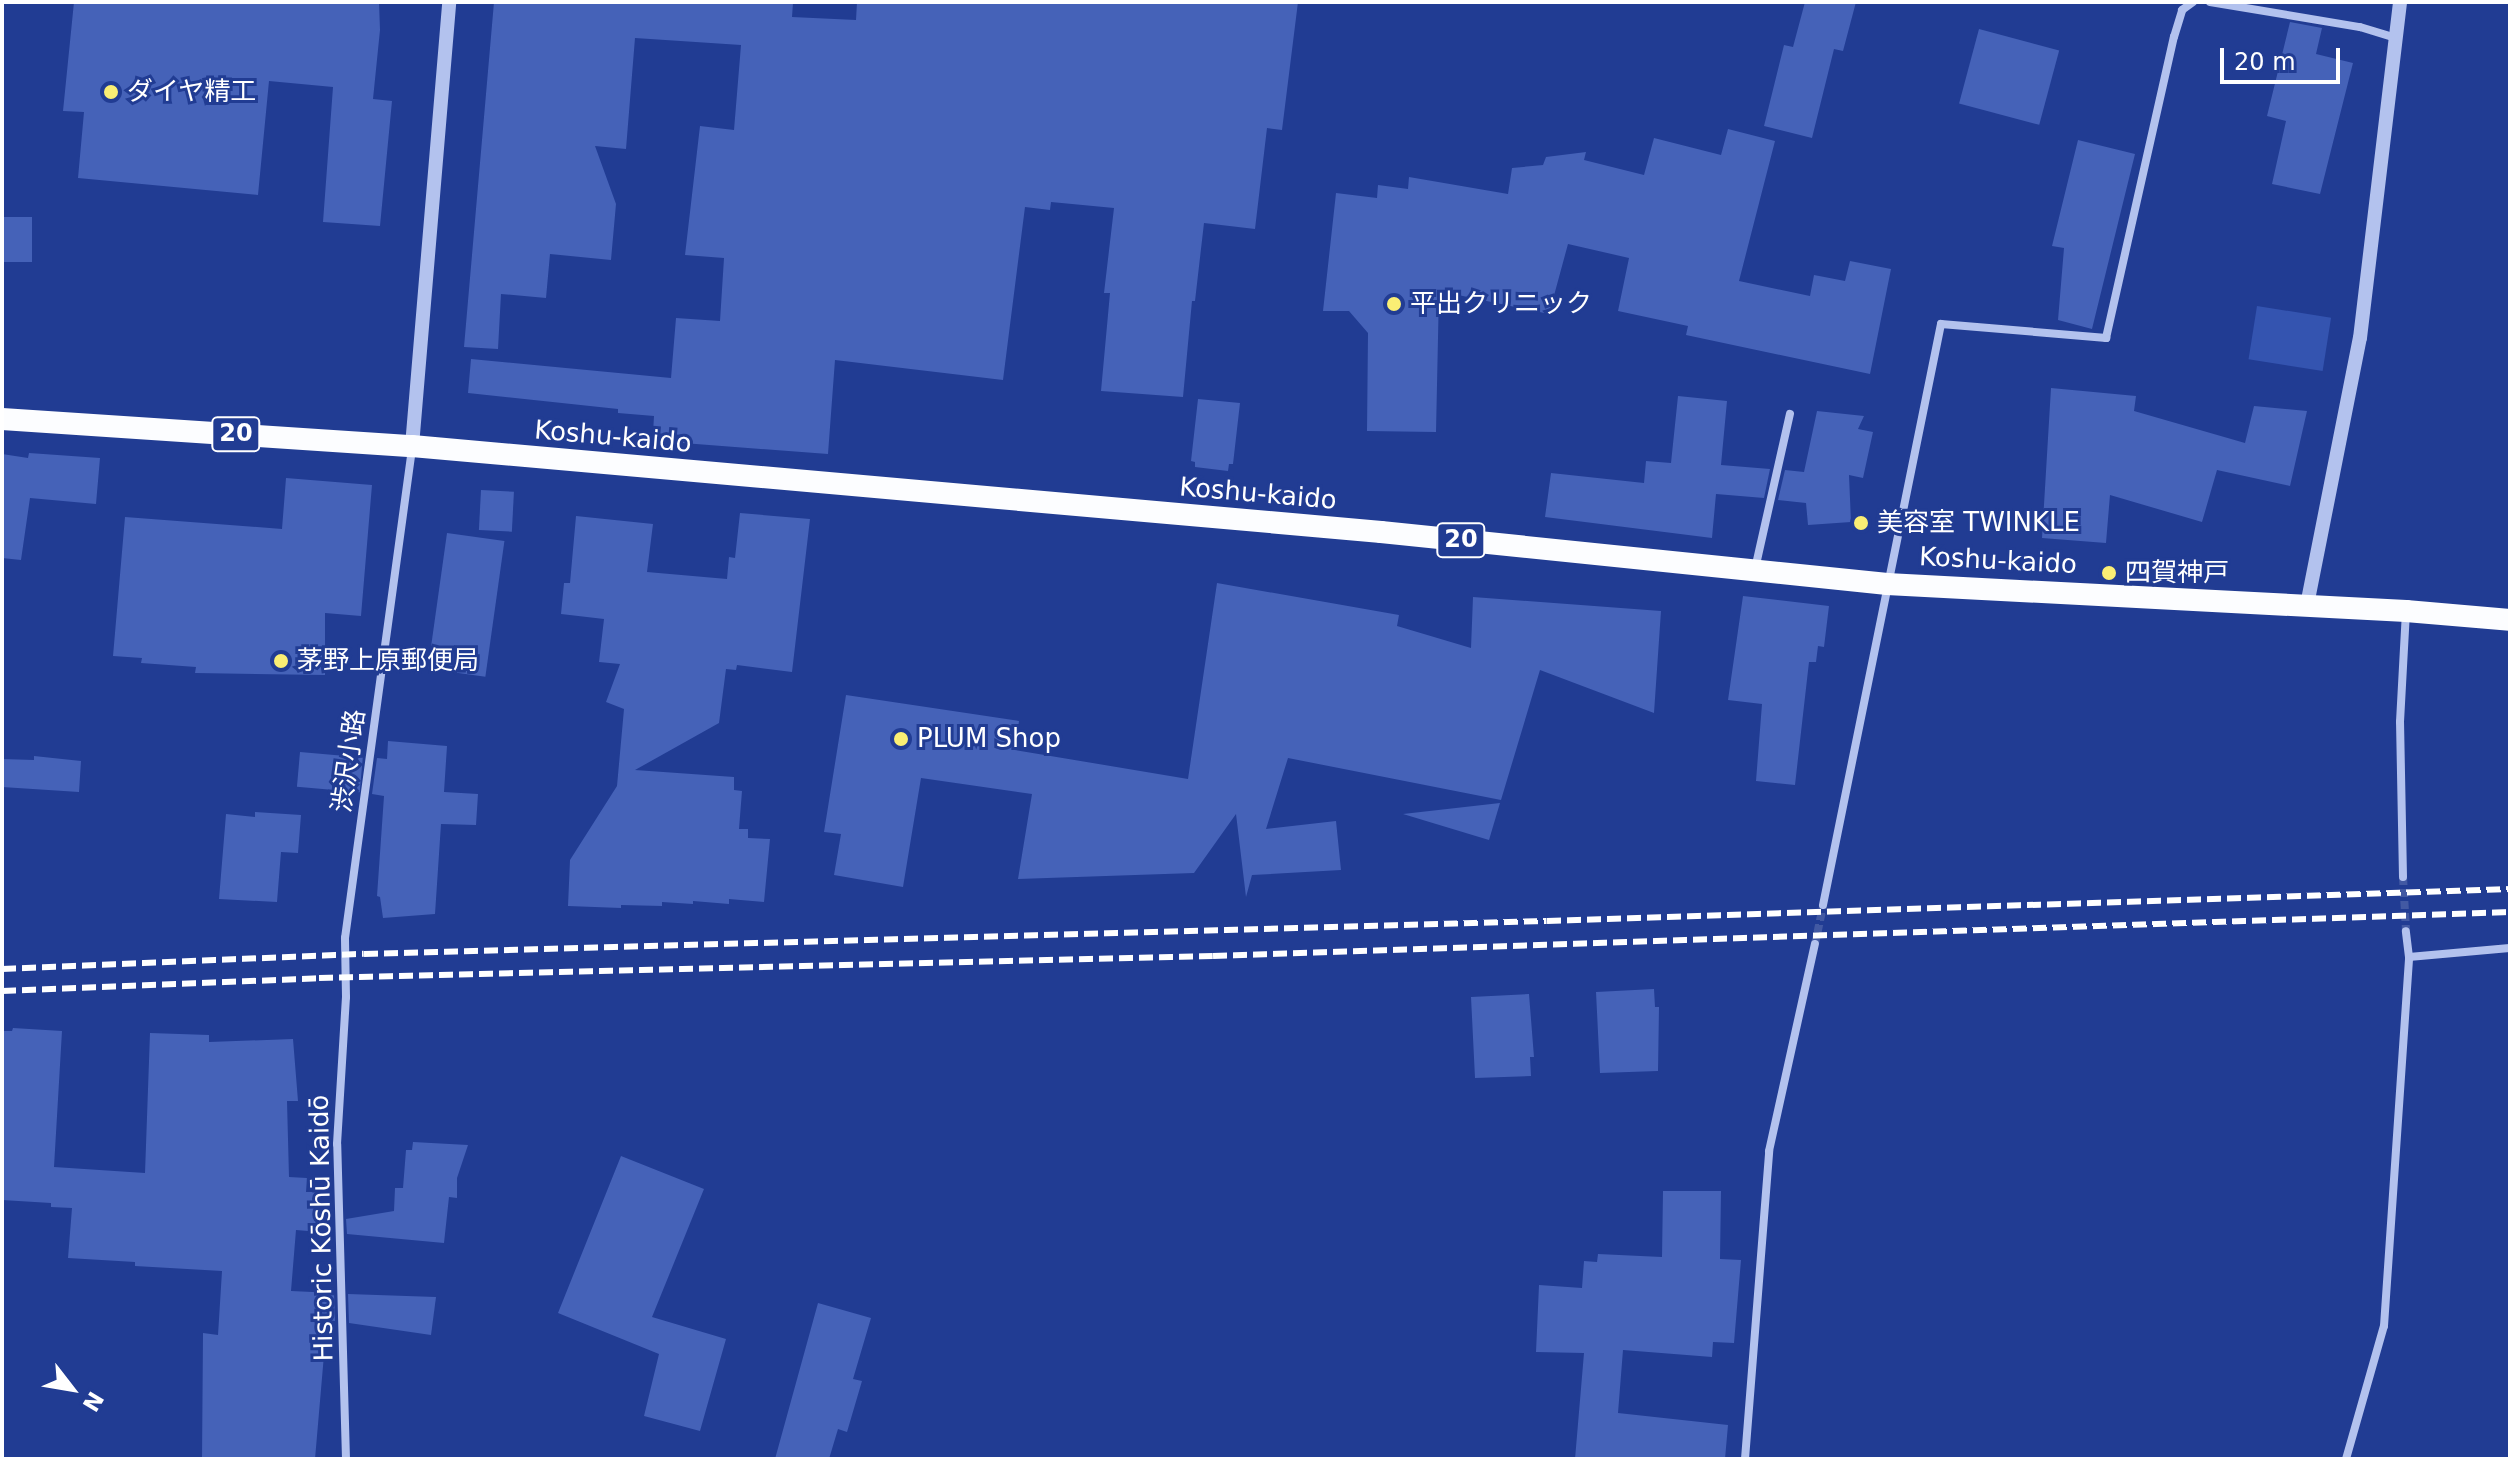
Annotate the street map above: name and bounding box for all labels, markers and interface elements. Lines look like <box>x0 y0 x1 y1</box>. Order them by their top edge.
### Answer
scale bar <box>2224 32 2344 82</box>
text: 20 m <box>2234 48 2296 76</box>
place label: ダイヤ精工 <box>127 76 257 108</box>
marker: ダイヤ精工 <box>102 83 120 101</box>
place label: 平出クリニック <box>1410 288 1592 320</box>
marker: 平出クリニック <box>1385 295 1403 313</box>
road number: 20 <box>210 414 262 454</box>
street label: Koshu-kaido <box>533 415 693 459</box>
street label: Koshu-kaido <box>1178 472 1338 516</box>
place label: 美容室 TWINKLE <box>1877 507 2080 539</box>
marker: 美容室 TWINKLE <box>1852 514 1870 532</box>
road number: 20 <box>1435 520 1487 560</box>
street label: Koshu-kaido <box>1918 541 2078 581</box>
place label: 四賀神戸 <box>2125 557 2229 589</box>
marker: 四賀神戸 <box>2100 564 2118 582</box>
place label: 茅野上原郵便局 <box>297 645 479 677</box>
marker: 茅野上原郵便局 <box>272 652 290 670</box>
street label: 渋沢小路 <box>326 707 372 815</box>
place label: PLUM Shop <box>917 723 1061 755</box>
marker: PLUM Shop <box>892 730 910 748</box>
street label: Historic Kōshū Kaidō <box>304 1094 340 1362</box>
north arrow <box>32 1349 112 1429</box>
text: N <box>78 1387 108 1416</box>

